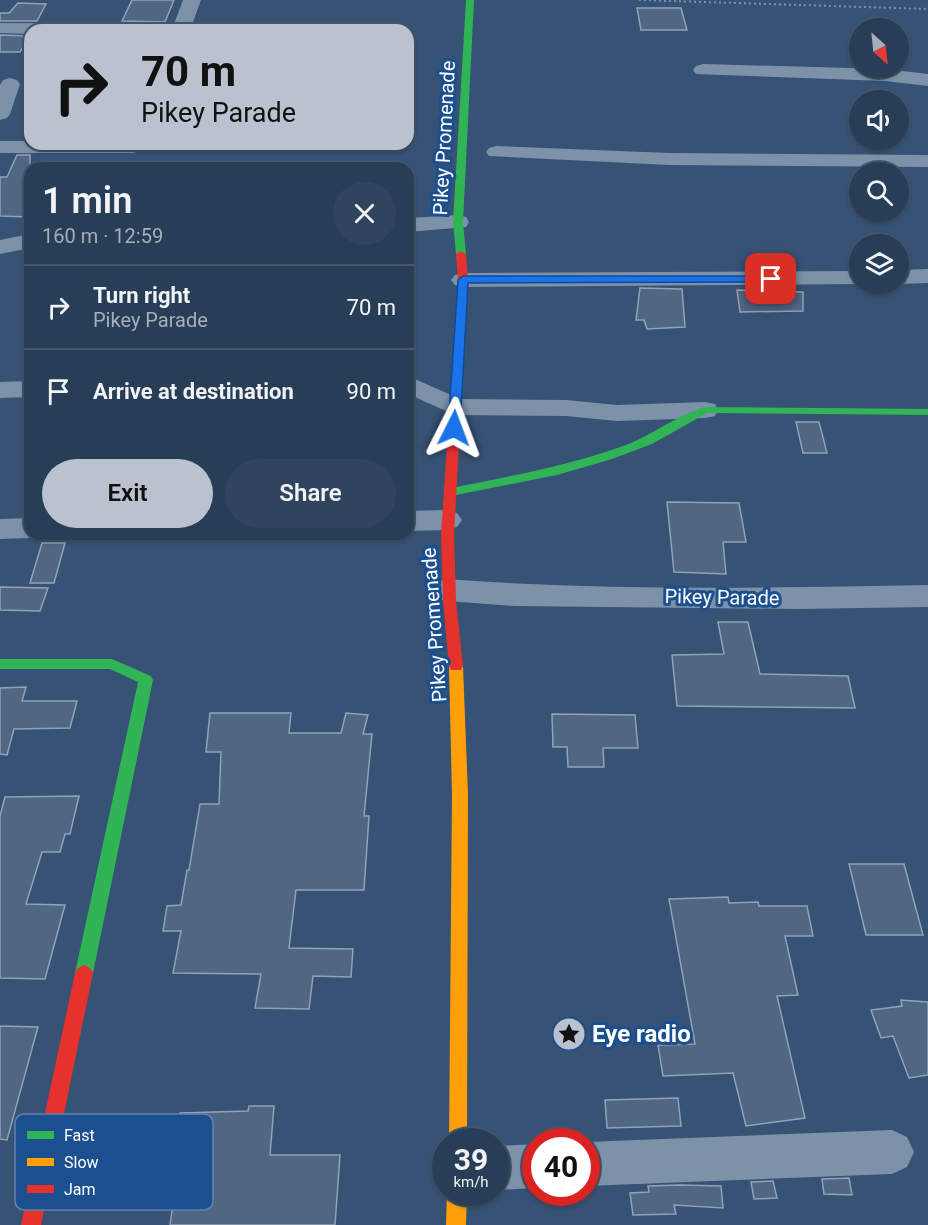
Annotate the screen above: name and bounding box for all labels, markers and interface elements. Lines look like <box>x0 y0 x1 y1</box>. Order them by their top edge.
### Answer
north arrow <box>849 18 909 78</box>
map controls <box>849 18 909 294</box>
text: 70 m <box>141 47 236 96</box>
icon: right <box>42 48 120 126</box>
street label: Pikey Promenade <box>428 60 460 216</box>
button: sound <box>849 90 909 150</box>
text: Pikey Parade <box>141 97 296 129</box>
button: search <box>849 162 909 222</box>
text: 1 min <box>42 180 132 222</box>
button: close <box>333 182 396 245</box>
text: 160 m · 12:59 <box>42 224 163 248</box>
button: layers <box>849 234 909 294</box>
pin <box>745 253 796 304</box>
icon: arrive <box>754 262 787 295</box>
text: Turn right <box>93 283 190 308</box>
icon: right <box>42 291 75 324</box>
text: 70 m <box>347 295 396 320</box>
text: Pikey Parade <box>93 308 208 332</box>
icon: arrive <box>42 375 75 408</box>
text: Arrive at destination <box>93 379 294 404</box>
text: 90 m <box>347 379 396 404</box>
position arrow <box>422 396 486 460</box>
button: Exit <box>42 459 213 528</box>
button: Share <box>225 459 396 528</box>
street label: Pikey Promenade <box>417 547 451 703</box>
street label: Pikey Parade <box>664 584 780 610</box>
place icon: Eye radio <box>551 1016 587 1052</box>
place label: Eye radio <box>592 1020 691 1048</box>
legend <box>15 1114 213 1210</box>
text: Fast <box>64 1126 95 1145</box>
speed limit sign: 40 <box>522 1128 600 1206</box>
text: 39 <box>454 1142 488 1177</box>
text: Slow <box>64 1153 99 1172</box>
text: km/h <box>453 1173 489 1191</box>
text: Jam <box>64 1180 96 1199</box>

